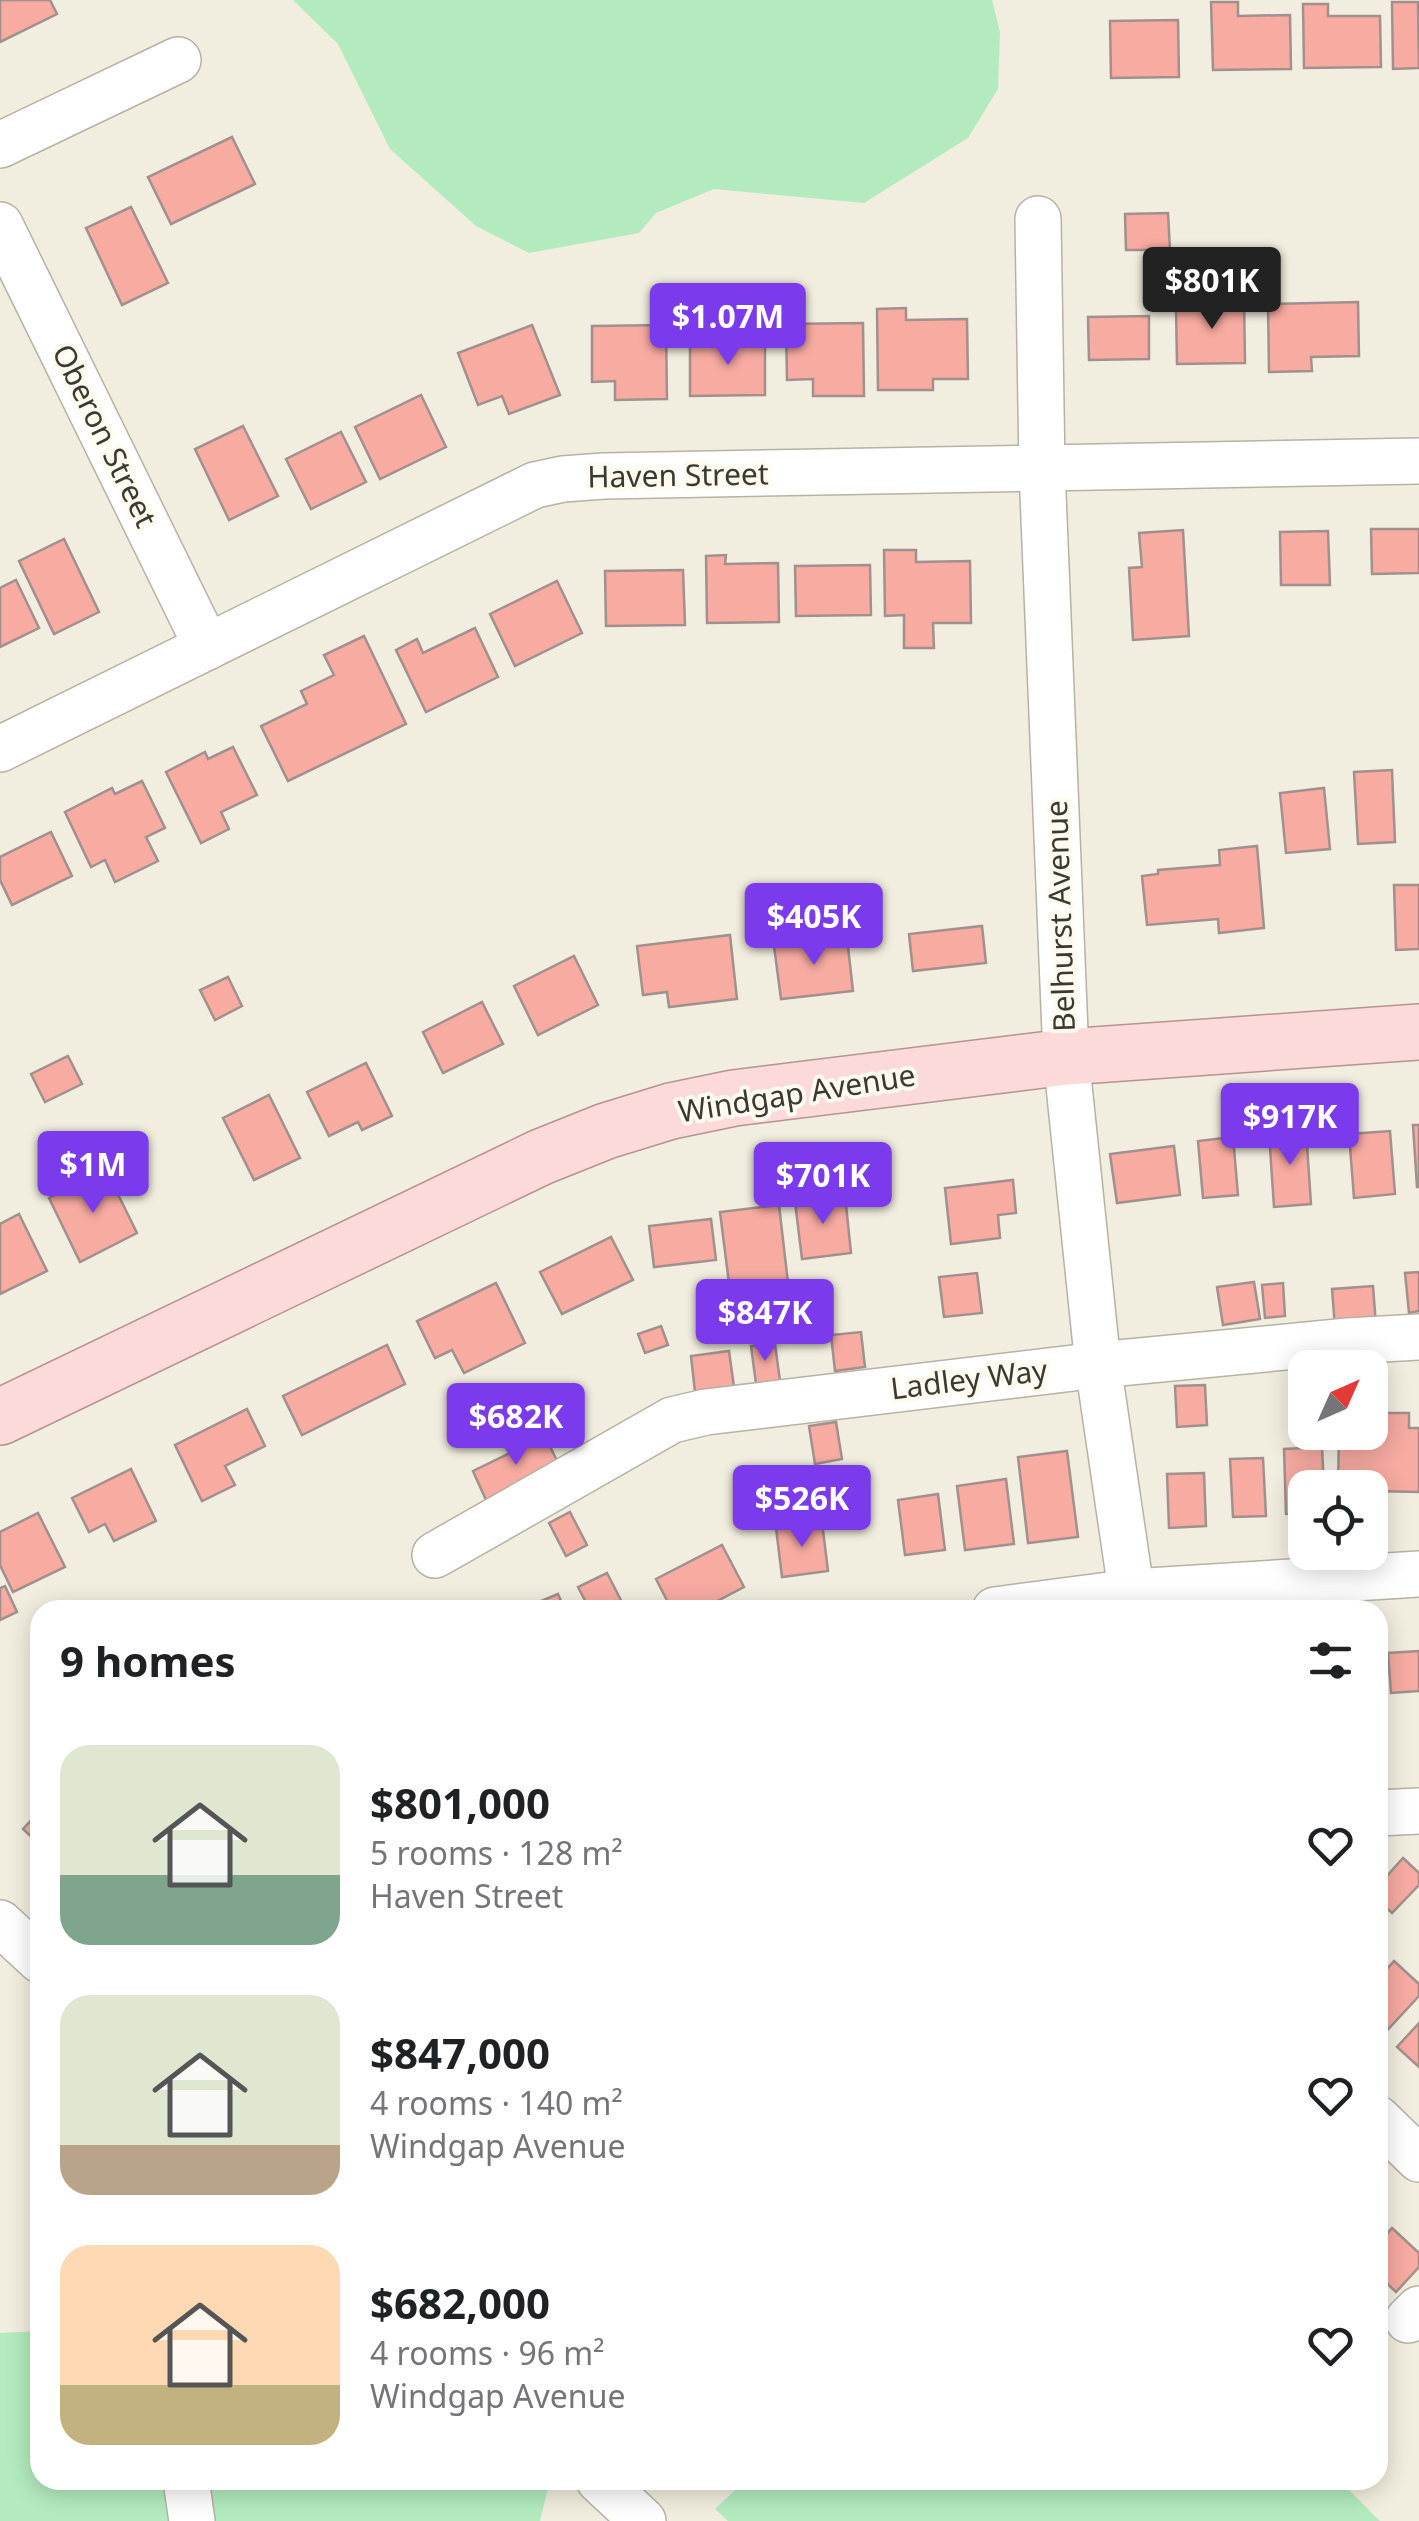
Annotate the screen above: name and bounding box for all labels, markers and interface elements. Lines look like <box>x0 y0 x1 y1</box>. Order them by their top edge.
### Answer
pin: $801K <box>1142 247 1282 332</box>
text: $801K <box>1165 258 1259 301</box>
pin: $1.07M <box>647 283 809 368</box>
text: $1.07M <box>672 294 784 337</box>
street label: Oberon Street <box>43 337 167 534</box>
street label: Haven Street <box>587 452 769 497</box>
street label: Belhurst Avenue <box>1035 799 1084 1033</box>
pin: $405K <box>744 883 884 968</box>
text: $405K <box>767 894 861 937</box>
street label: Windgap Avenue <box>675 1054 918 1131</box>
pin: $917K <box>1220 1083 1360 1168</box>
text: $917K <box>1243 1094 1337 1137</box>
pin: $1M <box>45 1131 141 1216</box>
text: $1M <box>60 1142 126 1185</box>
pin: $701K <box>753 1142 893 1227</box>
text: $701K <box>776 1153 870 1196</box>
pin: $847K <box>695 1279 835 1364</box>
text: $847K <box>718 1290 812 1333</box>
street label: Ladley Way <box>888 1348 1050 1408</box>
north arrow <box>1288 1350 1388 1450</box>
map controls <box>1288 1350 1388 1570</box>
pin: $682K <box>446 1383 586 1468</box>
text: $682K <box>469 1394 563 1437</box>
pin: $526K <box>732 1465 872 1550</box>
button: locate <box>1288 1470 1388 1570</box>
text: $526K <box>755 1476 849 1519</box>
text: 9 homes <box>60 1632 236 1689</box>
icon: filters <box>1303 1633 1358 1688</box>
text: $801,000 <box>370 1774 550 1831</box>
icon: home <box>140 1785 260 1905</box>
icon: heart <box>1303 1818 1358 1873</box>
text: 5 rooms · 128 m² <box>370 1831 623 1874</box>
text: Haven Street <box>370 1874 563 1917</box>
text: $847,000 <box>370 2024 550 2081</box>
icon: home <box>140 2035 260 2155</box>
icon: heart <box>1303 2068 1358 2123</box>
text: 4 rooms · 140 m² <box>370 2081 623 2124</box>
text: Windgap Avenue <box>370 2124 625 2167</box>
text: $682,000 <box>370 2274 550 2331</box>
icon: home <box>140 2285 260 2405</box>
icon: heart <box>1303 2318 1358 2373</box>
text: 4 rooms · 96 m² <box>370 2331 604 2374</box>
text: Windgap Avenue <box>370 2374 625 2417</box>

